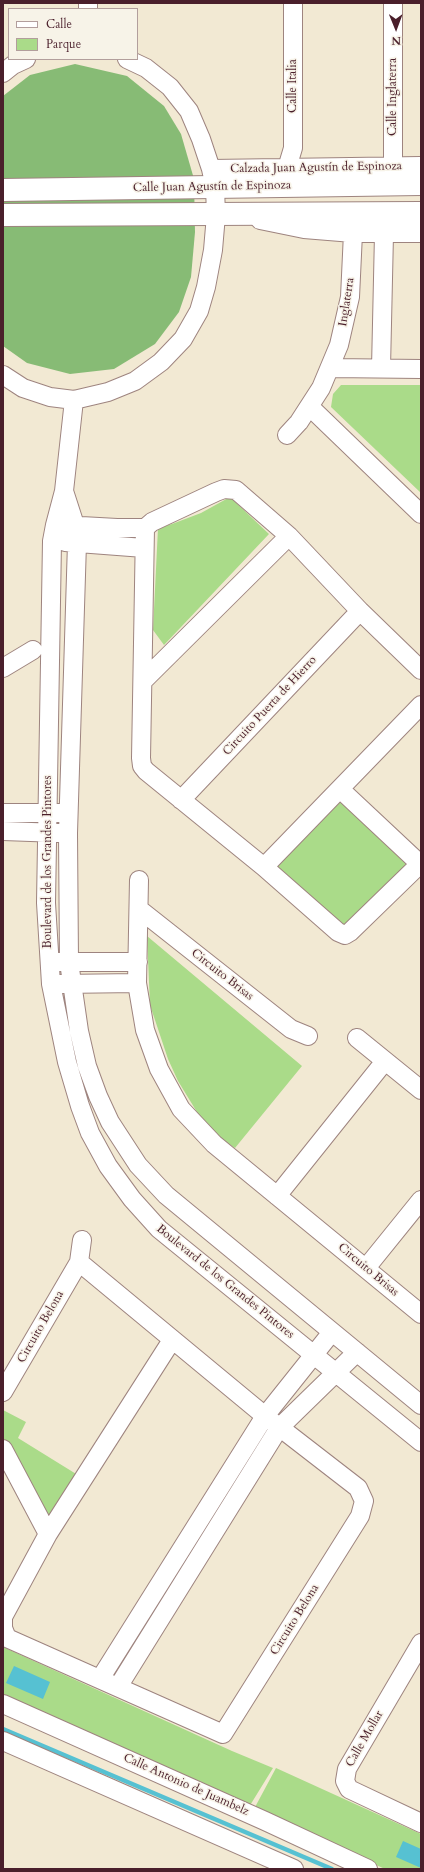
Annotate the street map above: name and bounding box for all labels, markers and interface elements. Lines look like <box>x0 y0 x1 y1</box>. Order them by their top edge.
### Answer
legend <box>8 8 138 60</box>
north arrow <box>376 8 416 48</box>
text: Calle <box>46 16 72 32</box>
text: N <box>391 33 401 48</box>
text: Parque <box>46 36 81 52</box>
street label: Calle Inglaterra <box>386 58 400 136</box>
street label: Calle Italia <box>286 59 300 113</box>
street label: Calzada Juan Agustín de Espinoza <box>230 159 402 177</box>
street label: Calle Juan Agustín de Espinoza <box>133 178 291 196</box>
street label: Inglaterra <box>336 277 358 327</box>
street label: Circuito Puerta de Hierro <box>220 653 320 759</box>
street label: Boulevard de los Grandes Pintores <box>41 775 55 949</box>
street label: Circuito Brisas <box>188 946 256 1004</box>
street label: Boulevard de los Grandes Pintores <box>153 1222 297 1342</box>
street label: Circuito Brisas <box>335 1240 401 1300</box>
street label: Circuito Belona <box>15 1288 67 1366</box>
street label: Circuito Belona <box>267 1582 323 1658</box>
street label: Calle Mollar <box>343 1708 387 1770</box>
street label: Calle Antonio de Juambelz <box>121 1751 251 1819</box>

